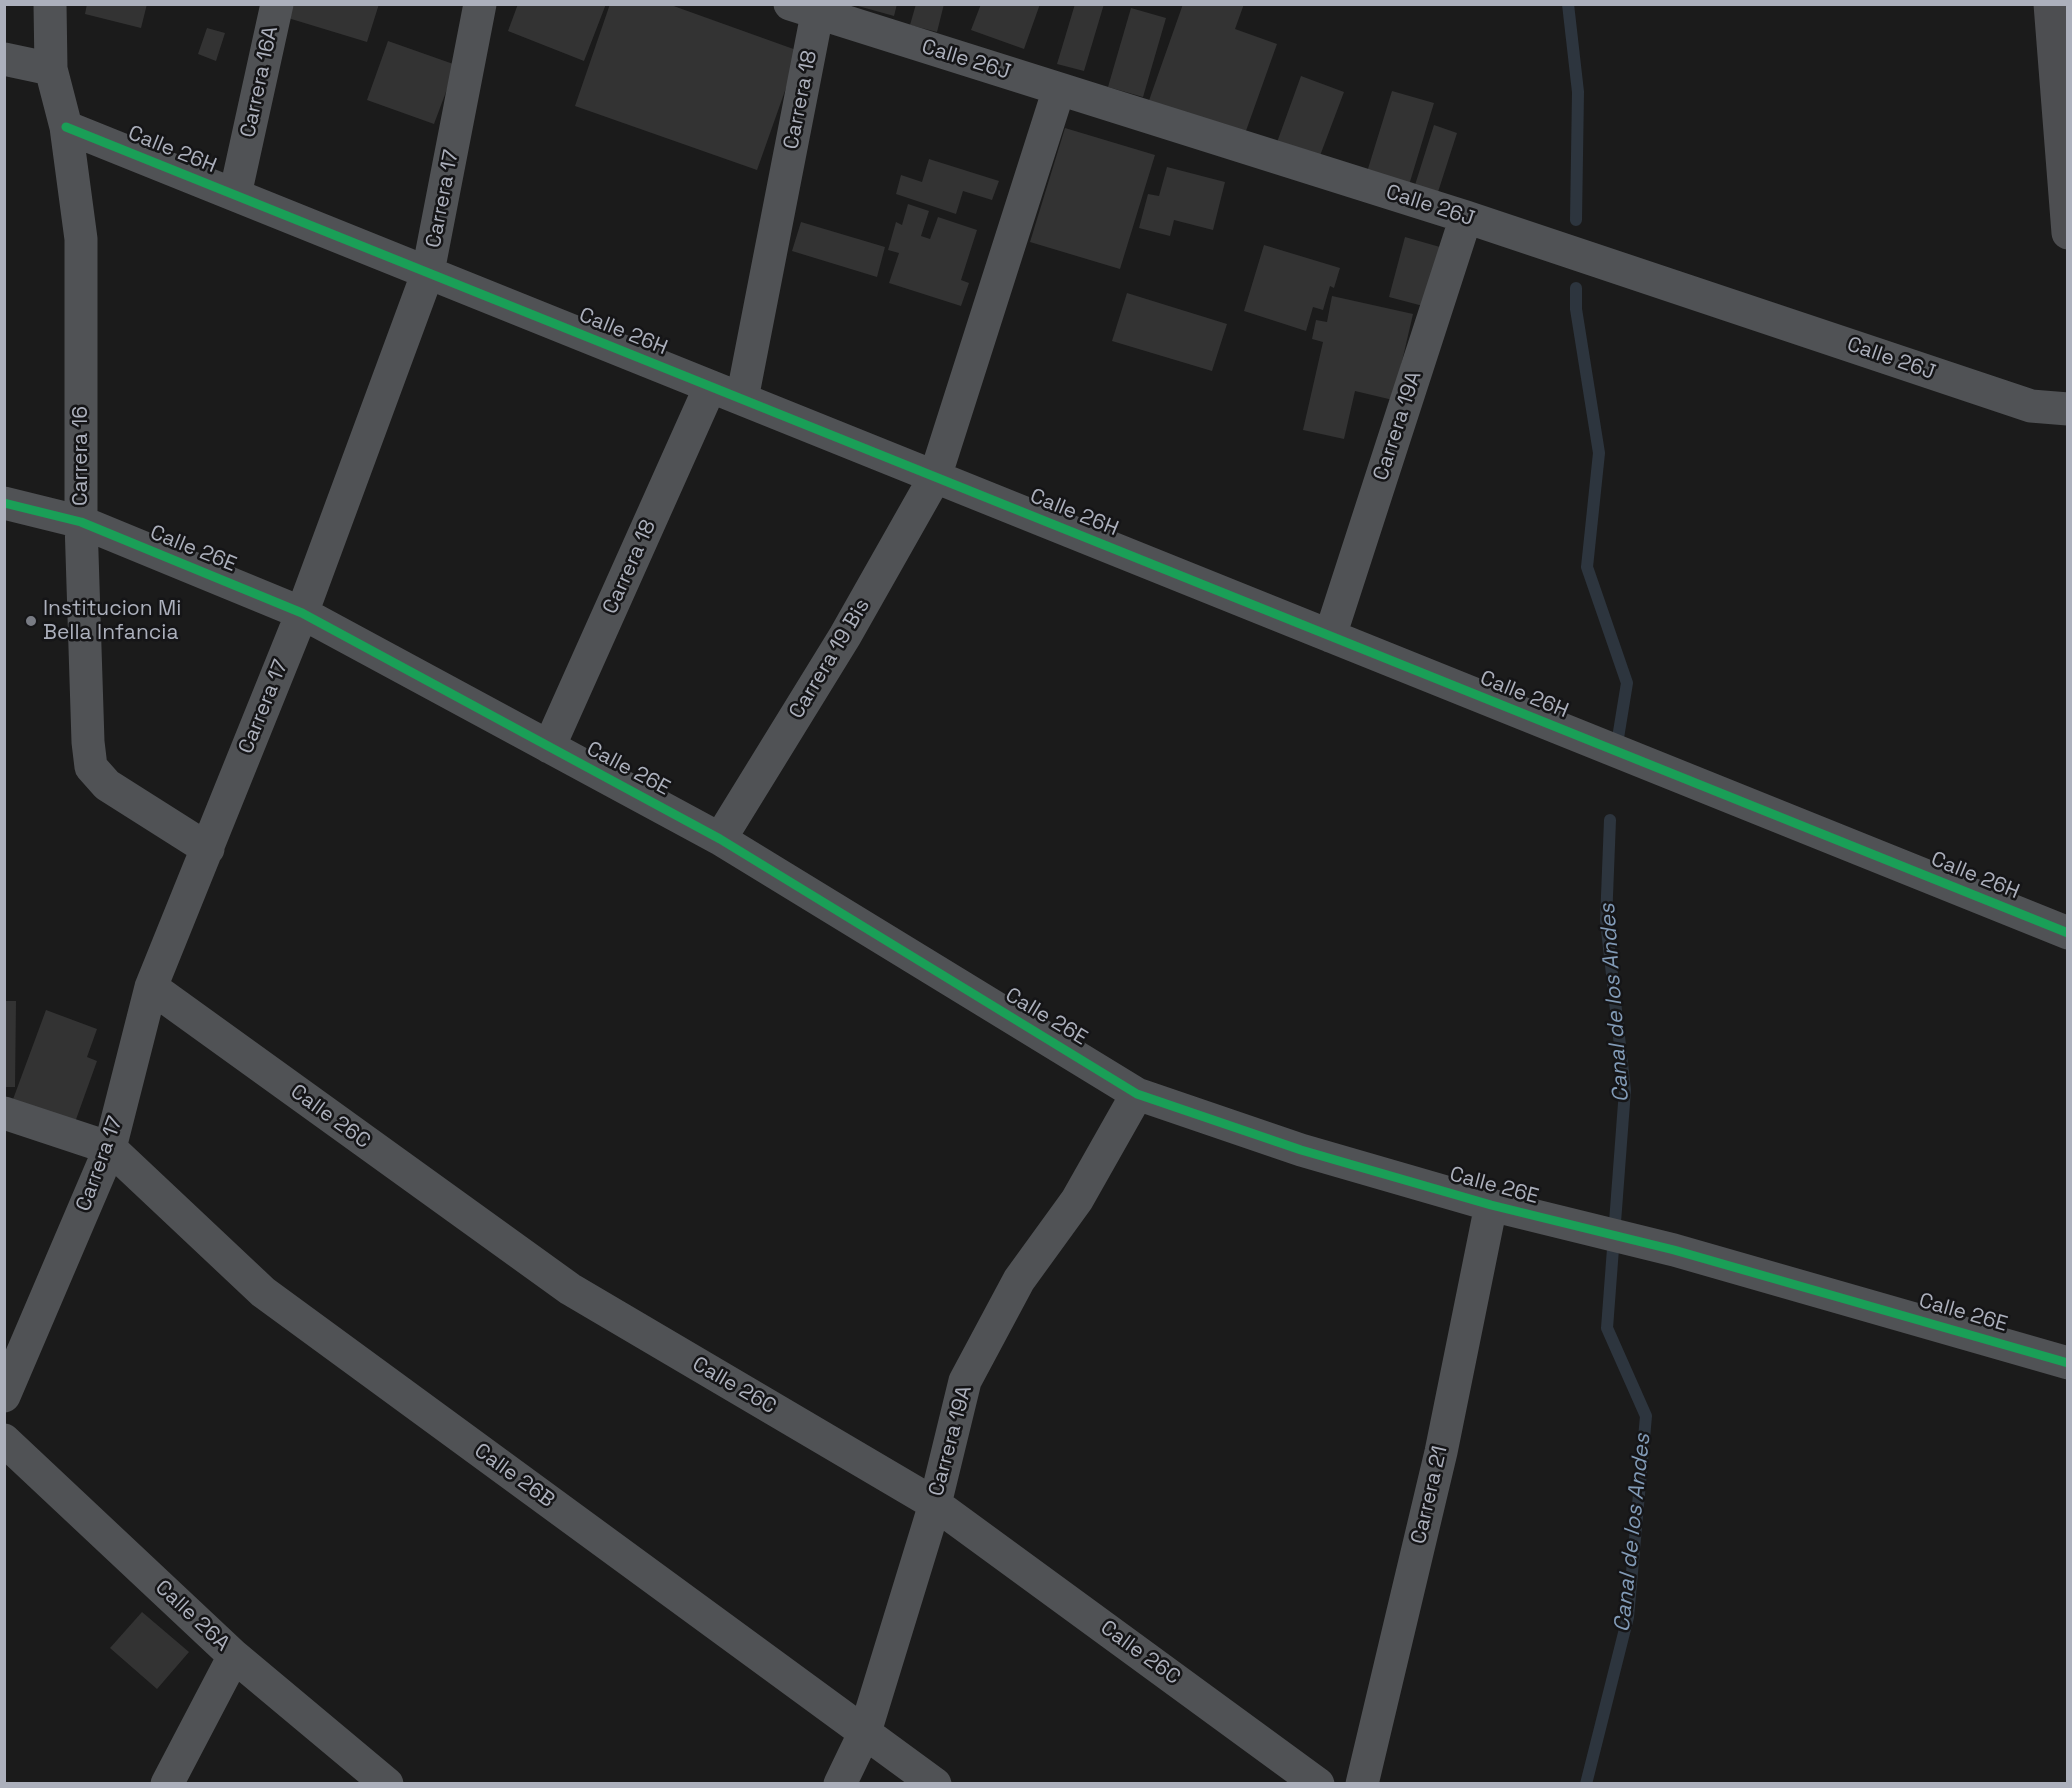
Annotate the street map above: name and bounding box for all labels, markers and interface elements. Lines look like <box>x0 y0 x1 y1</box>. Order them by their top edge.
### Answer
street label: Carrera 16A <box>236 24 284 140</box>
street label: Calle 26J <box>918 35 1014 85</box>
street label: Carrera 18 <box>779 48 823 152</box>
street label: Calle 26H <box>124 121 220 179</box>
street label: Carrera 17 <box>421 148 465 250</box>
street label: Calle 26J <box>1383 180 1477 232</box>
street label: Calle 26H <box>575 303 671 361</box>
street label: Calle 26J <box>1844 332 1938 386</box>
street label: Carrera 19A <box>1369 368 1427 484</box>
street label: Carrera 16 <box>68 406 94 506</box>
street label: Calle 26H <box>1026 484 1122 542</box>
street label: Carrera 18 <box>598 516 662 618</box>
street label: Calle 26E <box>146 520 240 578</box>
street label: Carrera 19 Bis <box>784 594 876 724</box>
place label: Institucion Mi Bella Infancia <box>43 596 181 646</box>
marker: Institucion Mi Bella Infancia <box>24 614 38 628</box>
street label: Carrera 17 <box>234 656 294 758</box>
street label: Calle 26H <box>1476 666 1572 724</box>
street label: Calle 26E <box>582 737 674 801</box>
street label: Calle 26H <box>1927 847 2023 905</box>
water label: Canal de los Andes <box>1595 903 1635 1103</box>
street label: Calle 26E <box>1001 983 1091 1051</box>
street label: Calle 26C <box>285 1080 375 1154</box>
street label: Carrera 17 <box>71 1113 129 1215</box>
street label: Calle 26E <box>1447 1162 1541 1210</box>
street label: Calle 26E <box>1916 1288 2010 1338</box>
street label: Calle 26C <box>688 1352 780 1420</box>
street label: Carrera 19A <box>924 1383 978 1499</box>
water label: Canal de los Andes <box>1609 1433 1657 1633</box>
street label: Calle 26B <box>469 1438 559 1514</box>
street label: Carrera 21 <box>1406 1443 1454 1547</box>
street label: Calle 26A <box>150 1575 234 1657</box>
street label: Calle 26C <box>1095 1616 1185 1690</box>

